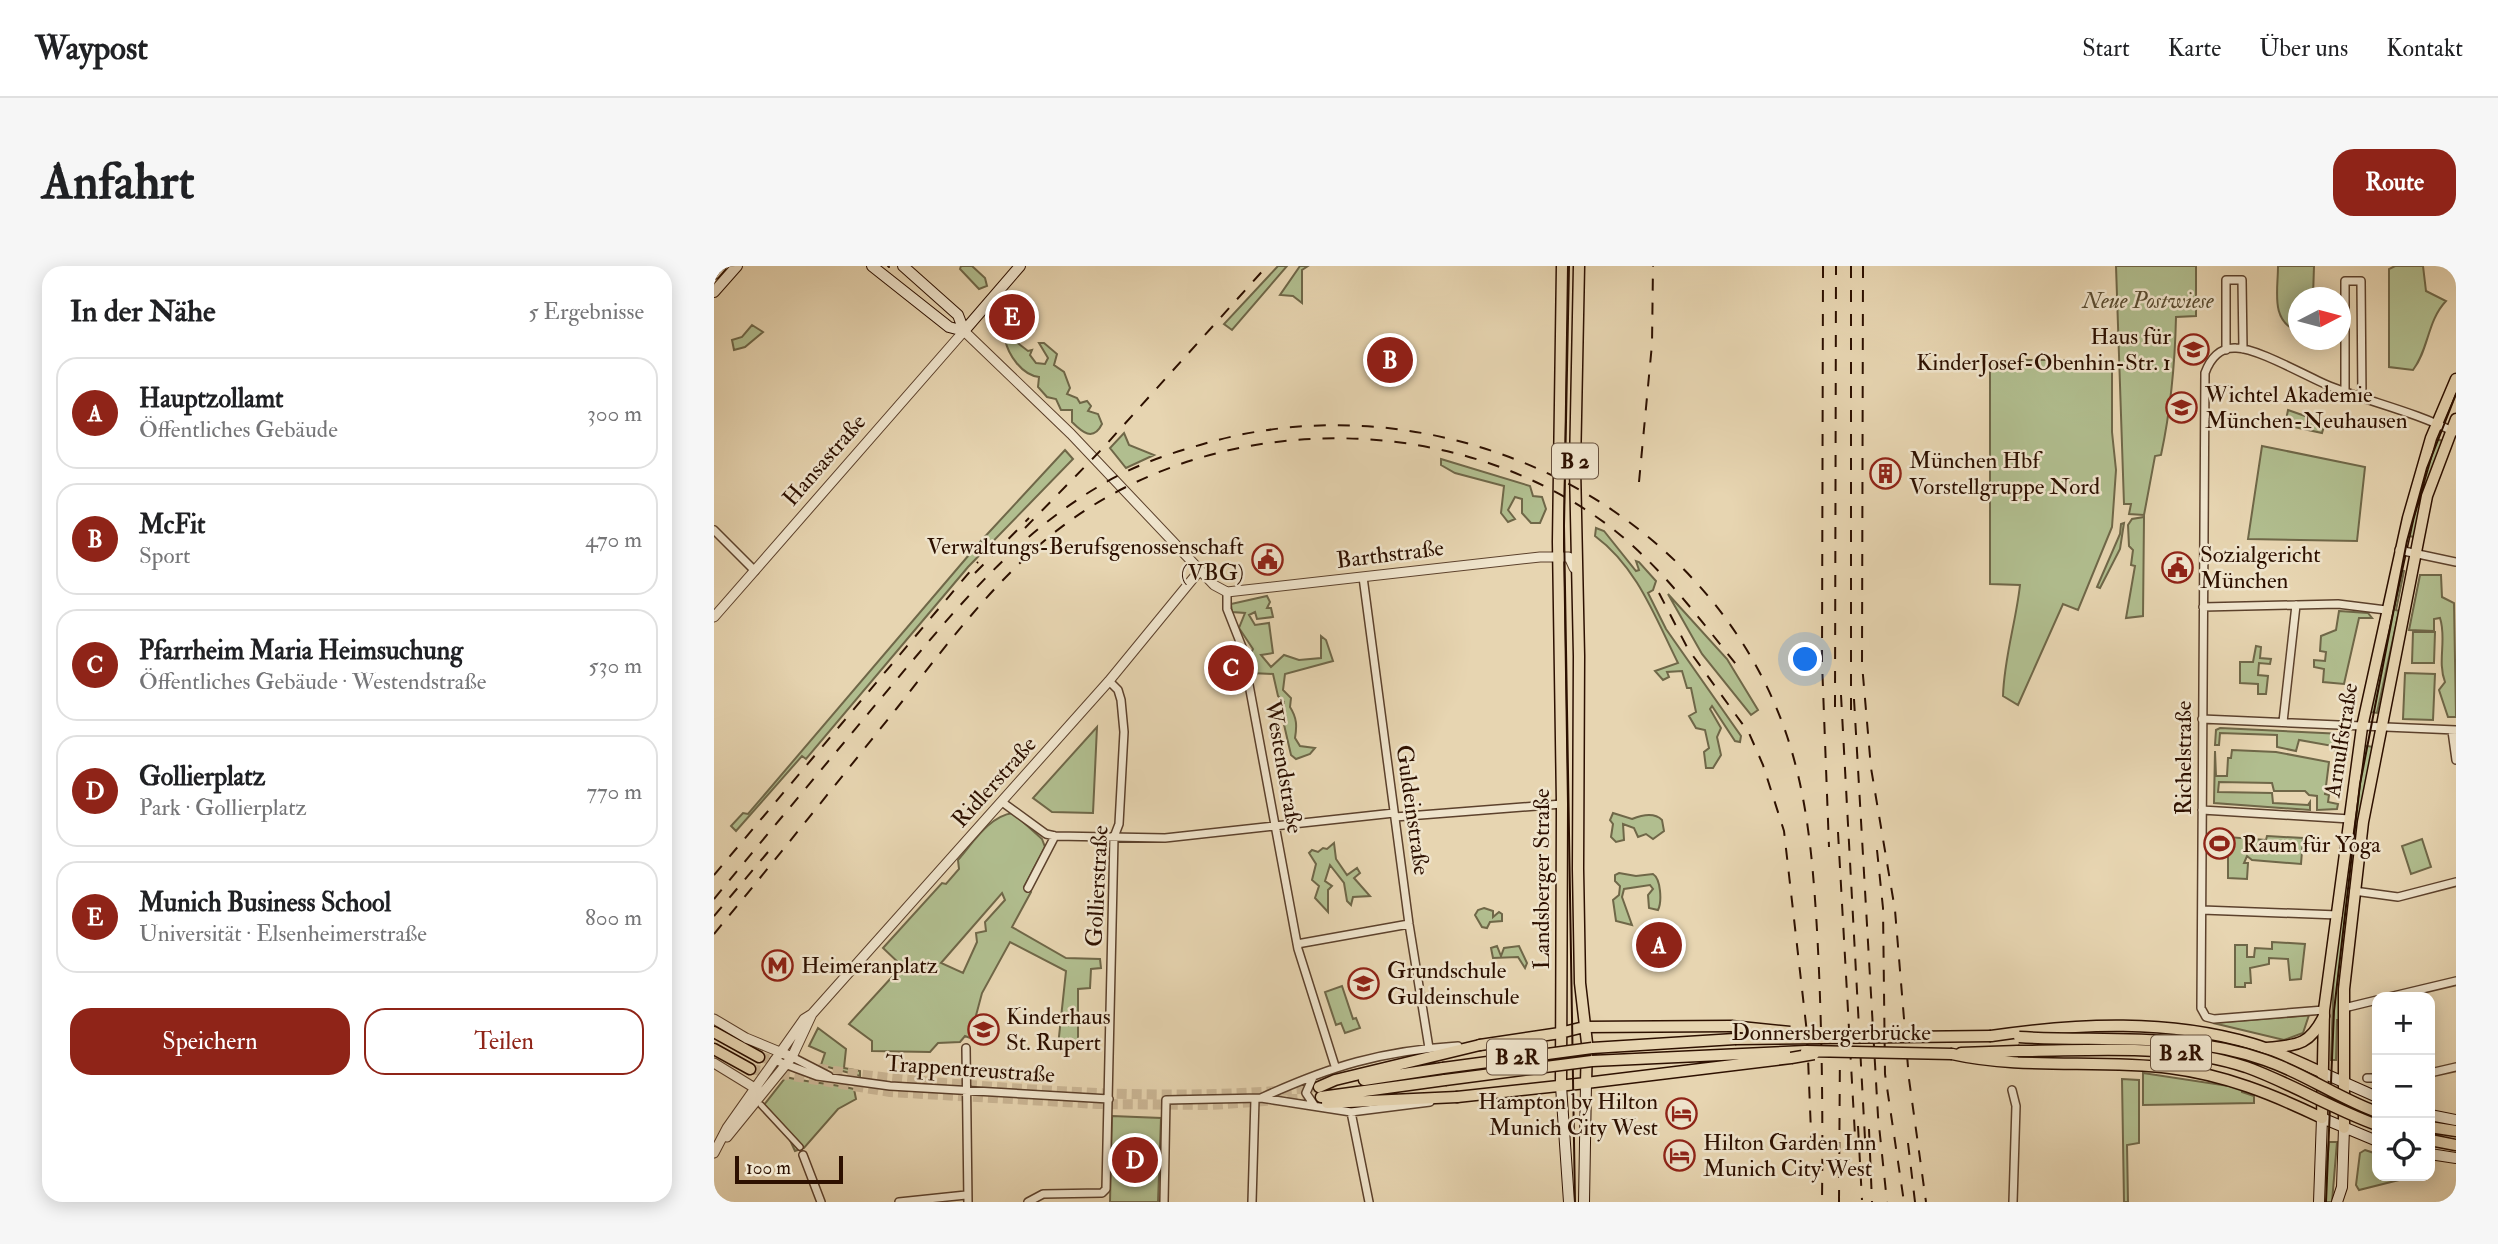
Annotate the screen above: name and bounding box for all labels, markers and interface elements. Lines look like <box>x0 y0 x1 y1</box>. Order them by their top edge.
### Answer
text: Waypost <box>35 28 148 69</box>
text: Start <box>2082 33 2130 64</box>
text: Karte <box>2168 33 2221 64</box>
text: Über uns <box>2259 33 2348 64</box>
text: Kontakt <box>2386 33 2463 64</box>
button: Route <box>2333 149 2456 216</box>
text: Anfahrt <box>42 152 194 213</box>
park label: Neue Postwiese <box>2081 286 2214 315</box>
north arrow <box>2288 287 2351 350</box>
pin: E <box>989 291 1035 343</box>
text: In der Nähe <box>70 293 215 330</box>
text: 5 Ergebnisse <box>528 297 644 326</box>
place label: Haus für KinderJosef-Obenhin-Str. 1 <box>1916 322 2171 377</box>
school or university icon: Haus für KinderJosef-Obenhin-Str. 1 <box>2177 332 2211 366</box>
pin: B <box>1367 334 1413 386</box>
place label: Wichtel Akademie München-Neuhausen <box>2204 380 2408 435</box>
text: Hauptzollamt <box>139 383 283 415</box>
school or university icon: Wichtel Akademie München-Neuhausen <box>2165 390 2199 424</box>
text: A <box>88 399 102 428</box>
text: 300 m <box>587 399 642 428</box>
street label: Hansastraße <box>776 408 872 512</box>
text: Öffentliches Gebäude <box>139 415 338 444</box>
road number: B 2 <box>1552 444 1598 478</box>
place label: München Hbf Vorstellgruppe Nord <box>1909 446 2100 502</box>
building icon: München Hbf Vorstellgruppe Nord <box>1869 456 1903 490</box>
text: McFit <box>139 509 205 541</box>
text: B <box>87 525 103 554</box>
text: 470 m <box>585 525 642 554</box>
place label: Verwaltungs-Berufsgenossenschaft (VBG) <box>927 532 1244 587</box>
street label: Barthstraße <box>1335 533 1446 575</box>
place label: Sozialgericht München <box>2200 540 2321 595</box>
text: Sport <box>139 541 191 570</box>
public building icon: Verwaltungs-Berufsgenossenschaft (VBG) <box>1250 542 1284 576</box>
public building icon: Sozialgericht München <box>2160 550 2194 584</box>
text: Pfarrheim Maria Heimsuchung <box>139 635 463 667</box>
pin: C <box>1208 642 1254 694</box>
your location <box>1788 642 1822 676</box>
text: C <box>87 651 103 680</box>
text: 530 m <box>589 651 642 680</box>
text: Öffentliches Gebäude · Westendstraße <box>139 667 486 696</box>
street label: Arnulfstraße <box>2317 680 2364 800</box>
street label: Westendstraße <box>1258 697 1310 836</box>
street label: Richelstraße <box>2169 700 2198 815</box>
street label: Ridlerstraße <box>945 730 1043 834</box>
street label: Guldeinstraße <box>1390 743 1437 877</box>
text: Gollierplatz <box>139 761 265 793</box>
text: D <box>86 777 104 806</box>
text: 770 m <box>586 777 642 806</box>
street label: Landsberger Straße <box>1527 788 1556 970</box>
text: Park · Gollierplatz <box>139 793 307 822</box>
street label: Gollierstraße <box>1079 824 1115 948</box>
sports icon: Raum für Yoga <box>2202 827 2236 861</box>
place label: Raum für Yoga <box>2242 830 2381 859</box>
text: Munich Business School <box>139 887 391 919</box>
text: E <box>87 903 103 932</box>
text: 800 m <box>585 903 642 932</box>
text: Universität · Elsenheimerstraße <box>139 919 427 948</box>
pin: A <box>1636 919 1682 971</box>
metro station icon: Heimeranplatz <box>761 948 795 982</box>
place label: Heimeranplatz <box>801 951 938 981</box>
place label: Grundschule Guldeinschule <box>1387 956 1520 1011</box>
school or university icon: Grundschule Guldeinschule <box>1347 966 1381 1000</box>
map controls <box>2372 992 2435 1181</box>
button: + <box>2372 992 2435 1055</box>
place label: Kinderhaus St. Rupert <box>1006 1002 1111 1058</box>
button: Speichern <box>70 1008 350 1075</box>
button: Teilen <box>364 1008 644 1075</box>
school or university icon: Kinderhaus St. Rupert <box>966 1012 1000 1046</box>
street label: Donnersbergerbrücke <box>1731 1018 1931 1047</box>
road number: B 2R <box>2151 1036 2211 1070</box>
road number: B 2R <box>1487 1040 1547 1074</box>
street label: Trappentreustraße <box>884 1049 1056 1090</box>
button: − <box>2372 1055 2435 1118</box>
place label: Hampton by Hilton Munich City West <box>1478 1087 1658 1142</box>
hotel icon: Hampton by Hilton Munich City West <box>1664 1097 1698 1131</box>
button: locate <box>2372 1118 2435 1181</box>
place label: Hilton Garden Inn Munich City West <box>1703 1128 1877 1183</box>
pin: D <box>1112 1134 1158 1186</box>
hotel icon: Hilton Garden Inn Munich City West <box>1663 1138 1697 1172</box>
scale bar <box>735 1153 844 1185</box>
text: 100 m <box>746 1156 791 1180</box>

